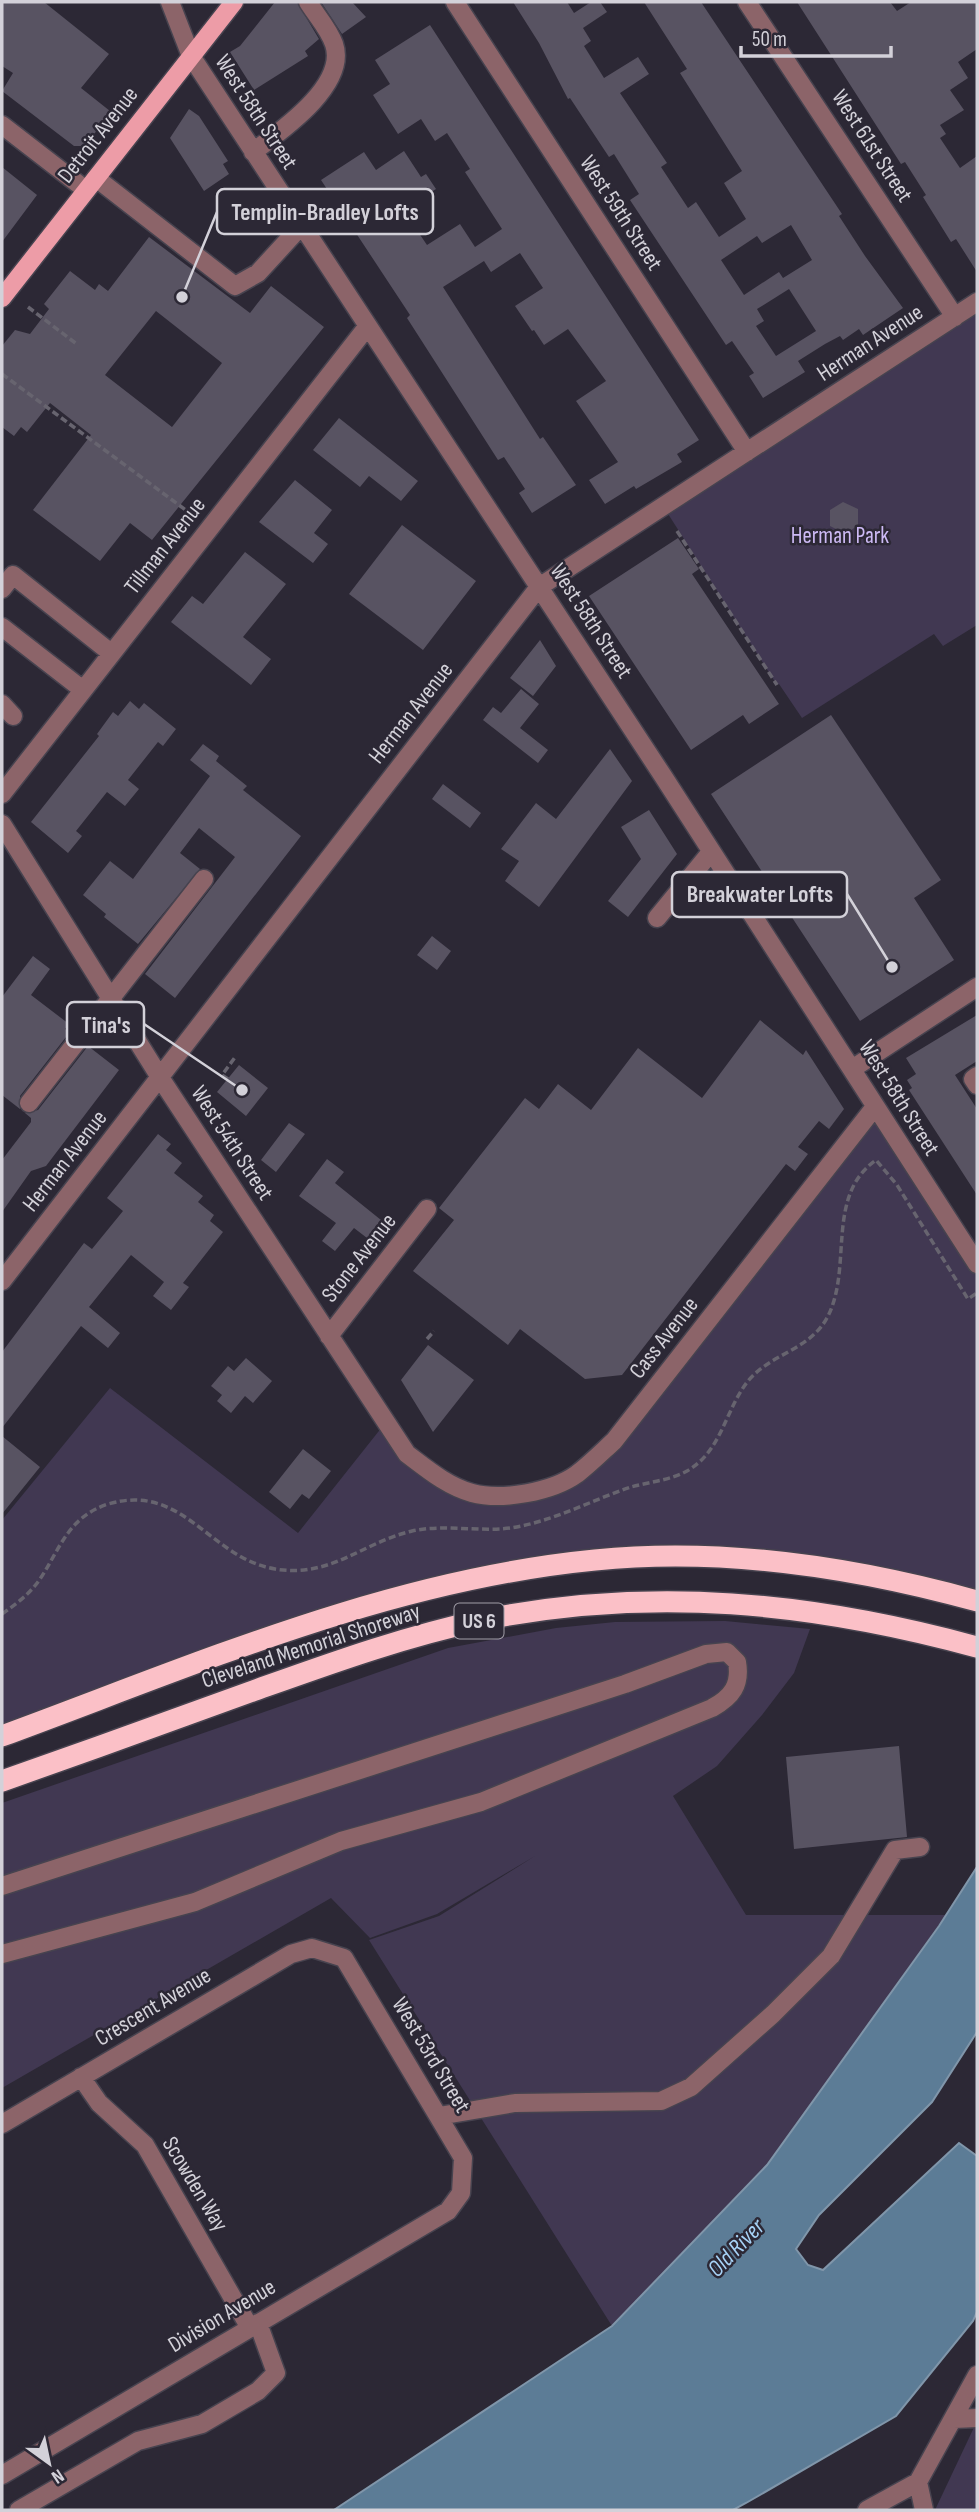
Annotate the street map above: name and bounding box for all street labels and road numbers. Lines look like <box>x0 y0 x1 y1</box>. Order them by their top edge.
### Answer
street label: West 58th Street <box>209 49 303 175</box>
street label: Detroit Avenue <box>52 81 144 189</box>
street label: West 61st Street <box>825 85 919 207</box>
street label: West 59th Street <box>573 150 669 276</box>
street label: Herman Avenue <box>812 298 928 388</box>
street label: Tillman Avenue <box>118 492 212 600</box>
street label: West 58th Street <box>544 558 638 684</box>
street label: Herman Avenue <box>363 657 459 769</box>
street label: West 58th Street <box>852 1035 946 1161</box>
street label: West 54th Street <box>185 1081 279 1205</box>
street label: Herman Avenue <box>17 1105 113 1217</box>
street label: Stone Avenue <box>316 1208 402 1308</box>
street label: Cass Avenue <box>623 1292 705 1384</box>
street label: Cleveland Memorial Shoreway <box>198 1597 424 1695</box>
road number: US 6 <box>454 1604 504 1638</box>
street label: Crescent Avenue <box>90 1962 216 2052</box>
street label: West 53rd Street <box>386 1992 476 2118</box>
street label: Scowden Way <box>156 2132 234 2237</box>
street label: Division Avenue <box>163 2273 281 2359</box>

